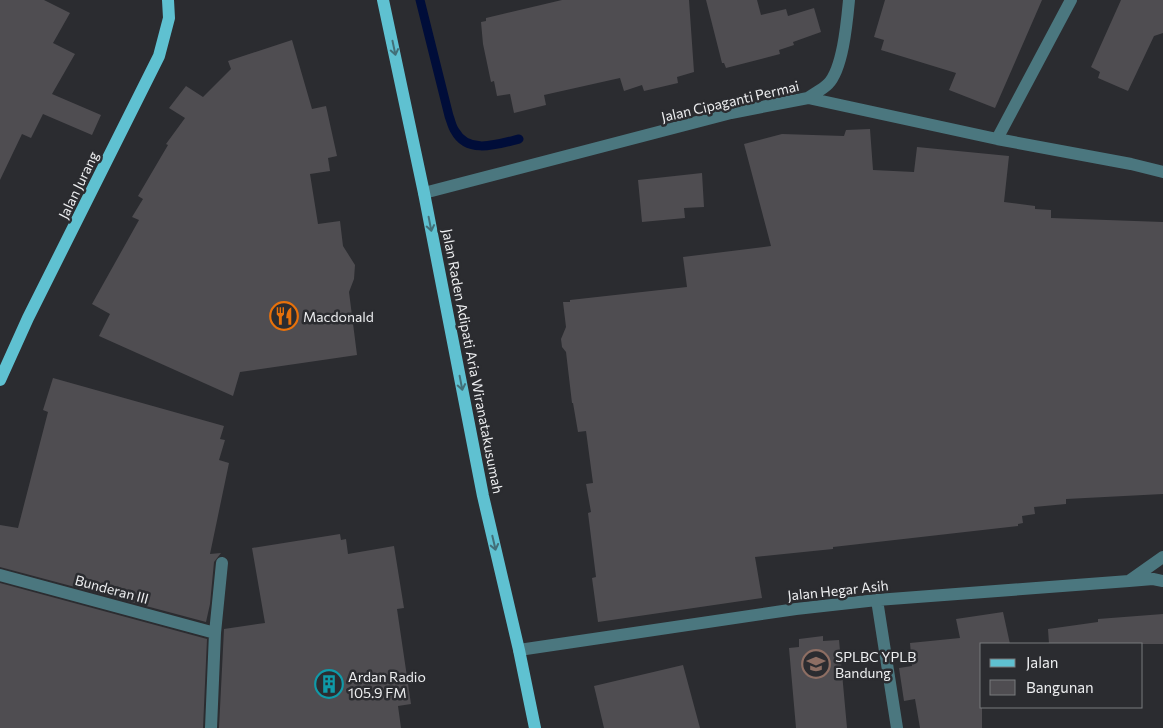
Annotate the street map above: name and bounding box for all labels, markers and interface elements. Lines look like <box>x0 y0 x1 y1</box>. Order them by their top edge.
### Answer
one-way arrow <box>389 39 399 55</box>
street label: Jalan Cipaganti Permai <box>659 77 801 125</box>
street label: Jalan Jurang <box>54 148 102 222</box>
one-way arrow <box>426 215 436 231</box>
street label: Jalan Raden Adipati Aria Wiranatakusumah <box>439 227 507 495</box>
restaurant icon: Macdonald <box>269 301 299 331</box>
place label: Macdonald <box>303 308 374 325</box>
one-way arrow <box>457 375 467 391</box>
one-way arrow <box>490 534 499 550</box>
street label: Bunderan III <box>73 571 151 607</box>
street label: Jalan Hegar Asih <box>787 576 889 604</box>
legend <box>980 643 1143 708</box>
place label: SPLBC YPLB Bandung <box>835 648 916 681</box>
school or university icon: SPLBC YPLB Bandung <box>801 649 831 679</box>
text: Jalan <box>1026 653 1058 671</box>
place label: Ardan Radio 105.9 FM <box>348 668 426 701</box>
building icon: Ardan Radio 105.9 FM <box>314 669 344 699</box>
text: Bangunan <box>1026 678 1094 696</box>

